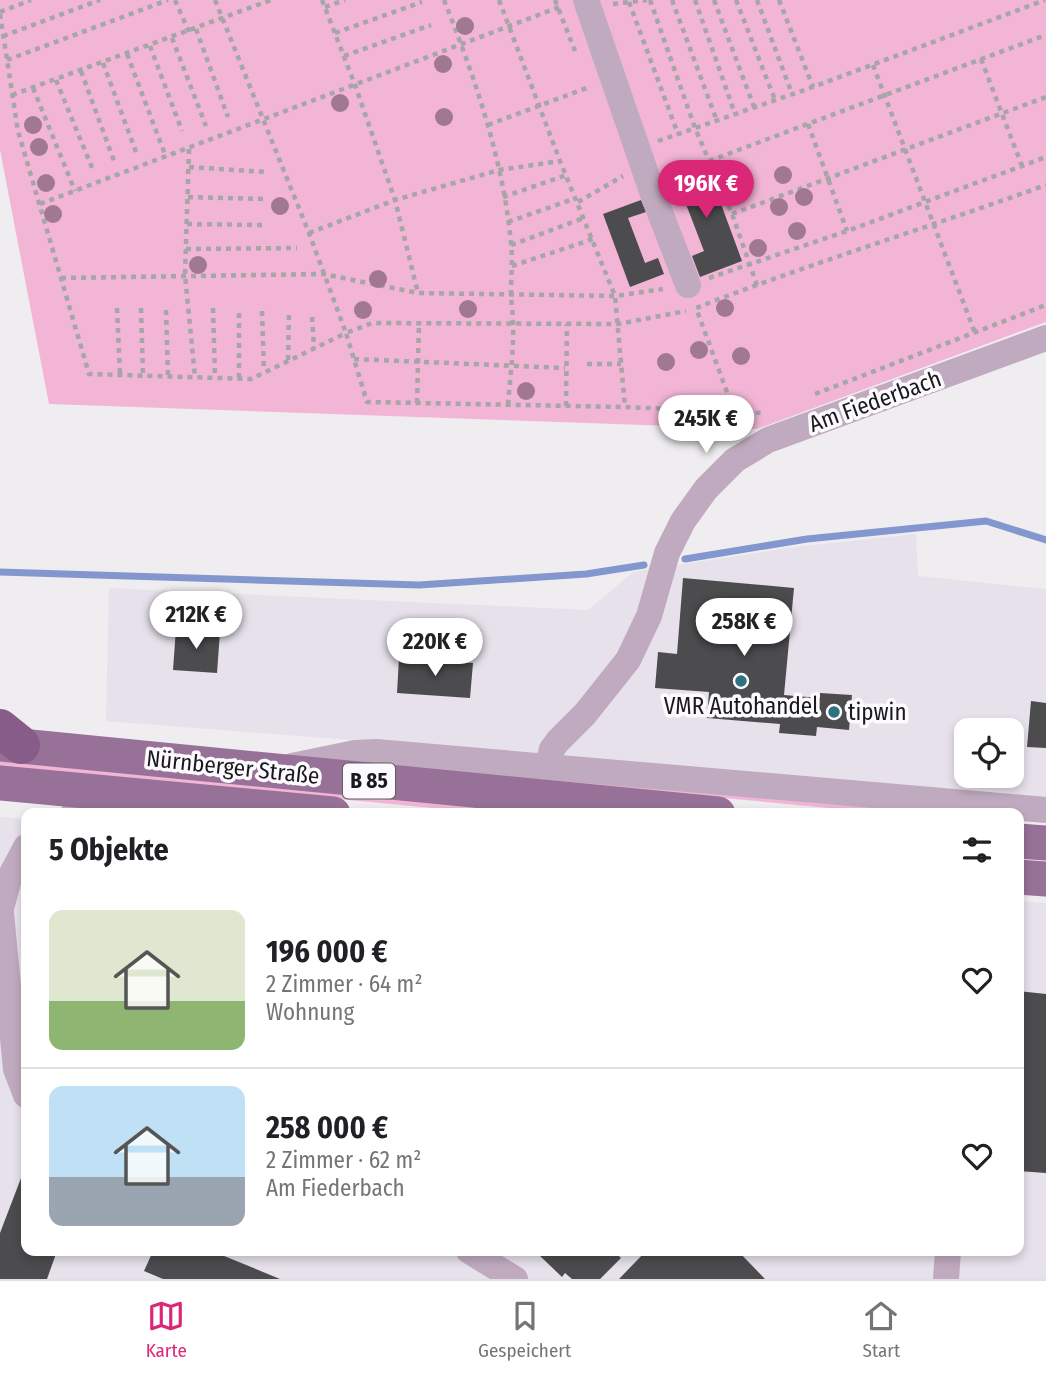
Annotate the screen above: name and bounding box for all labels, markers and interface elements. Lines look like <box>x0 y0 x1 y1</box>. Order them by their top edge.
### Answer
pin: 196K € <box>649 160 763 220</box>
text: 196K € <box>674 169 738 197</box>
street label: Am Fiederbach <box>805 364 945 438</box>
pin: 245K € <box>649 396 763 455</box>
text: 245K € <box>674 404 738 432</box>
pin: 212K € <box>139 592 253 651</box>
pin: 258K € <box>687 598 801 658</box>
text: 212K € <box>165 600 227 628</box>
text: 258K € <box>712 607 776 635</box>
pin: 220K € <box>378 618 492 678</box>
text: 220K € <box>403 627 467 655</box>
marker: VMR Autohandel <box>733 673 749 689</box>
place label: VMR Autohandel <box>664 692 818 720</box>
place label: tipwin <box>848 698 907 726</box>
marker: tipwin <box>826 704 842 720</box>
map controls <box>954 718 1024 788</box>
button: locate <box>954 718 1024 788</box>
street label: Nürnberger Straße <box>145 744 321 790</box>
road number: B 85 <box>343 764 395 798</box>
icon: filters <box>958 831 996 869</box>
text: 5 Objekte <box>49 832 169 868</box>
text: 196 000 € <box>266 934 388 970</box>
icon: home <box>105 938 189 1022</box>
icon: heart <box>958 961 996 999</box>
text: 2 Zimmer · 64 m² <box>266 970 423 998</box>
text: Wohnung <box>266 998 354 1026</box>
text: 258 000 € <box>266 1110 388 1146</box>
icon: home <box>105 1114 189 1198</box>
icon: heart <box>958 1137 996 1175</box>
text: 2 Zimmer · 62 m² <box>266 1146 421 1174</box>
text: Am Fiederbach <box>266 1174 405 1202</box>
tab: Karte <box>146 1297 187 1362</box>
tab: Gespeichert <box>478 1297 571 1362</box>
tab: Start <box>862 1297 900 1362</box>

